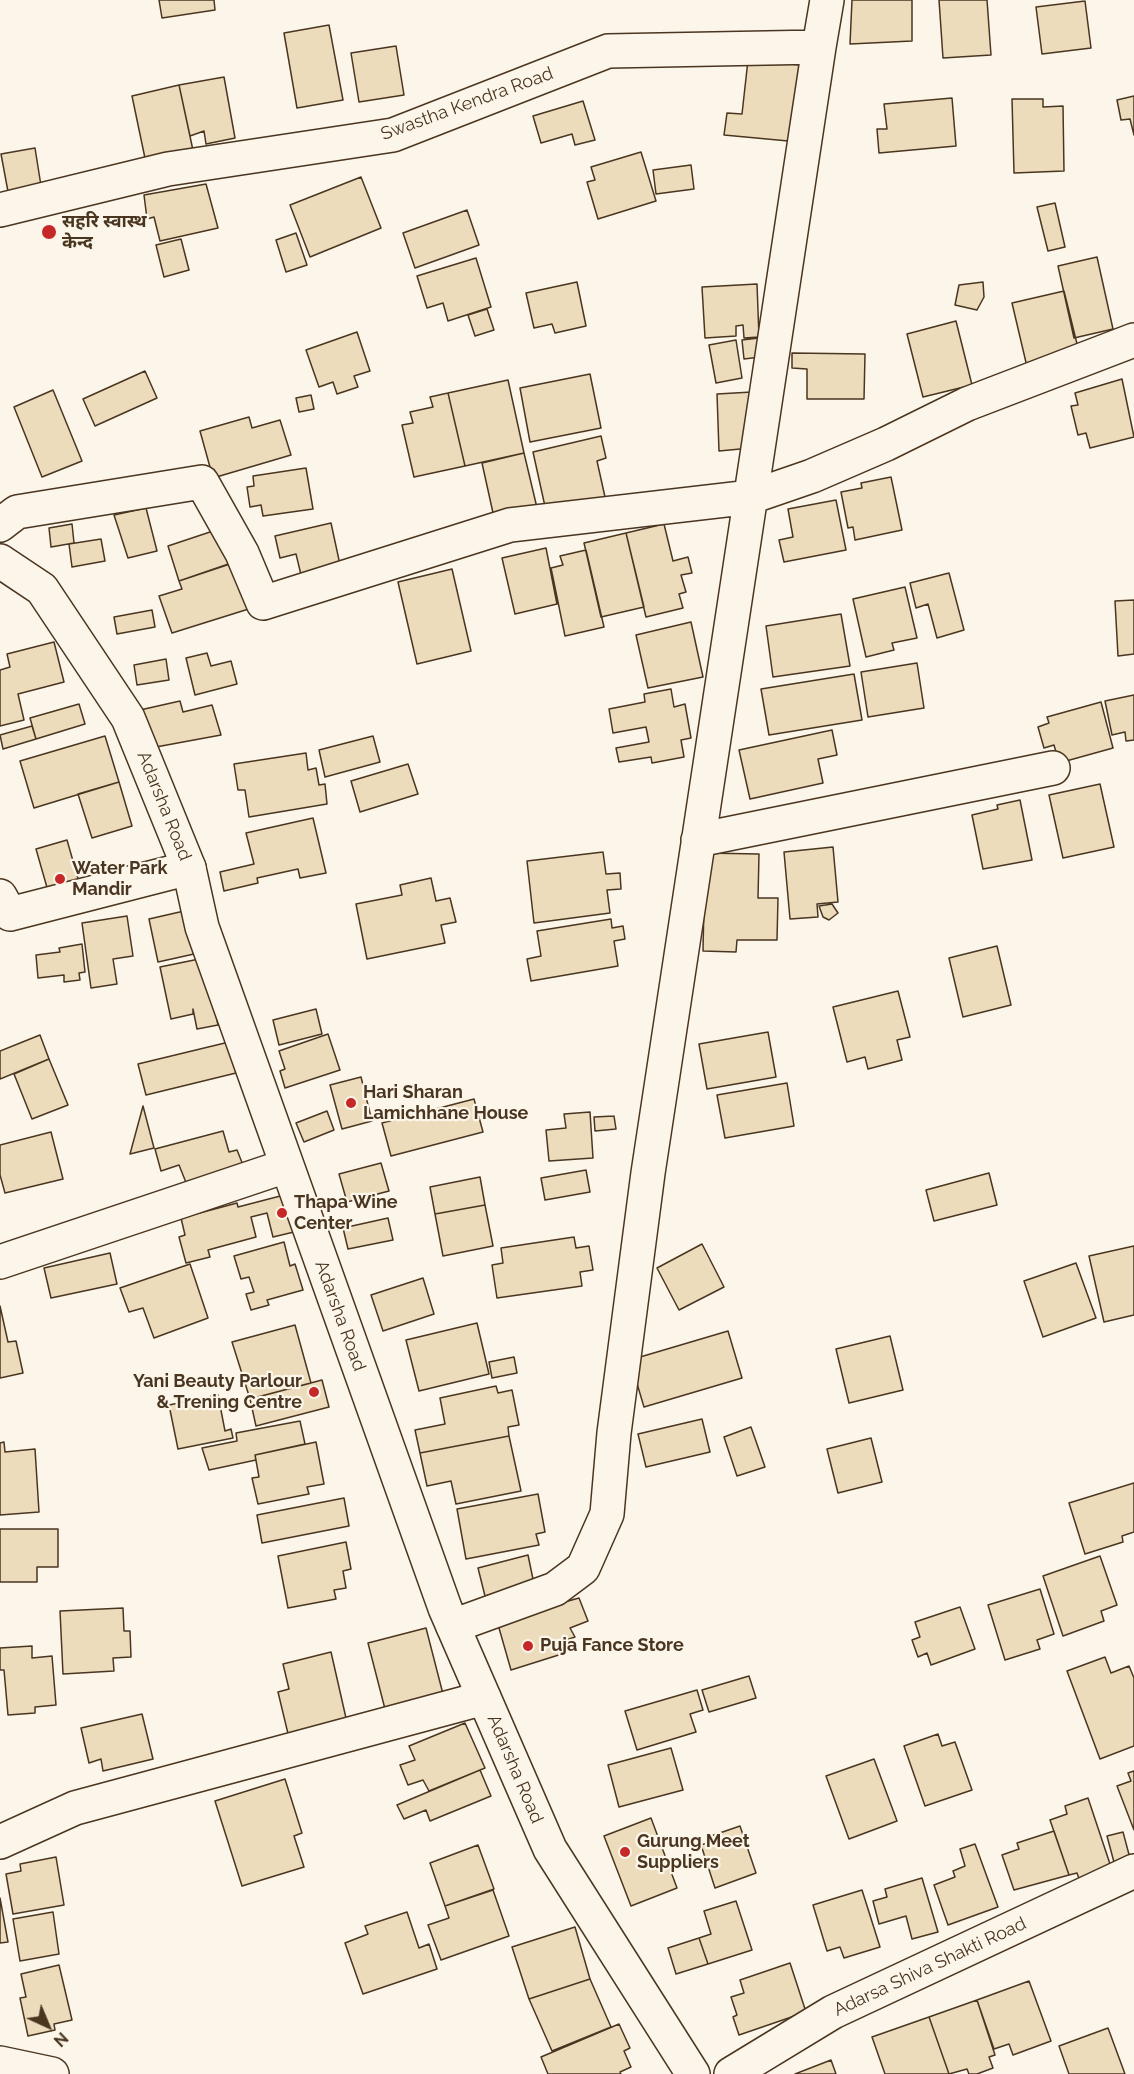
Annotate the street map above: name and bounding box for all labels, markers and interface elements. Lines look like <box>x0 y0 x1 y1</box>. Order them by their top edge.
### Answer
street label: Swastha Kendra Road <box>378 63 556 145</box>
place label: सहरि स्वास्थ केन्द <box>62 211 147 254</box>
marker: सहरि स्वास्थ केन्द <box>40 223 58 241</box>
street label: Adarsha Road <box>132 748 196 864</box>
place label: Water Park Mandir <box>72 858 167 900</box>
marker: Water Park Mandir <box>53 872 67 886</box>
place label: Hari Sharan Lamichhane House <box>363 1082 528 1124</box>
marker: Hari Sharan Lamichhane House <box>344 1096 358 1110</box>
place label: Thapa Wine Center <box>294 1192 398 1234</box>
marker: Thapa Wine Center <box>275 1206 289 1220</box>
street label: Adarsha Road <box>310 1258 370 1374</box>
place label: Yani Beauty Parlour & Trening Centre <box>133 1371 302 1414</box>
marker: Yani Beauty Parlour & Trening Centre <box>307 1385 321 1399</box>
place label: Puja Fance Store <box>540 1635 684 1657</box>
marker: Puja Fance Store <box>521 1639 535 1653</box>
street label: Adarsha Road <box>482 1711 548 1827</box>
place label: Gurung Meet Suppliers <box>637 1831 750 1874</box>
marker: Gurung Meet Suppliers <box>618 1845 632 1859</box>
street label: Adarsa Shiva Shakti Road <box>830 1913 1030 2021</box>
north arrow <box>18 1996 78 2056</box>
text: N <box>50 2028 72 2050</box>

